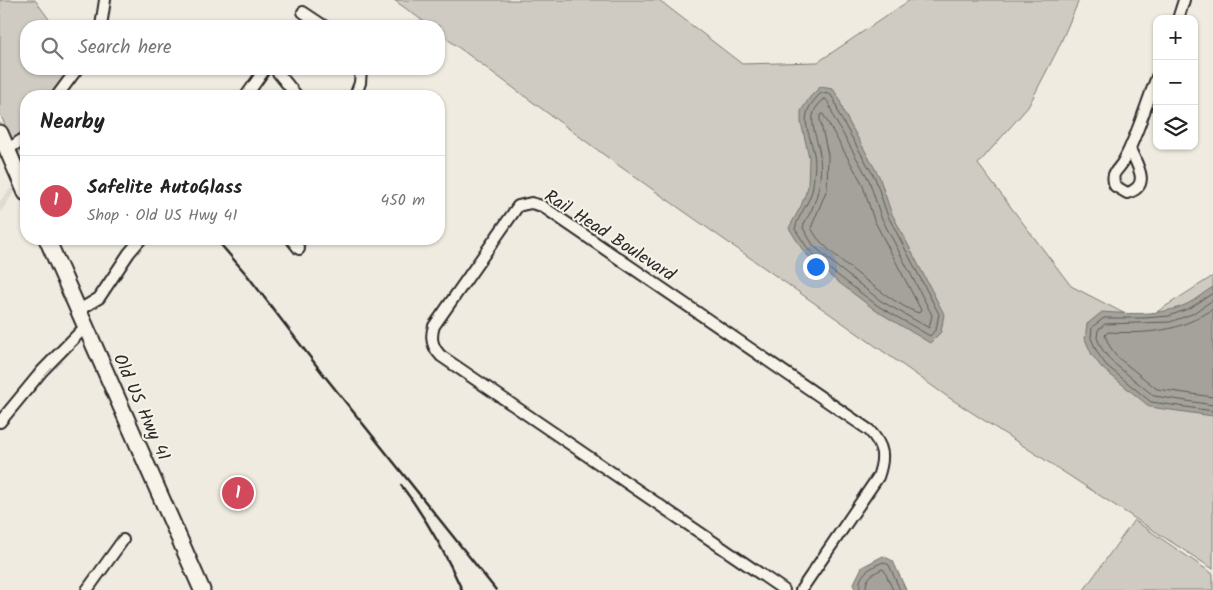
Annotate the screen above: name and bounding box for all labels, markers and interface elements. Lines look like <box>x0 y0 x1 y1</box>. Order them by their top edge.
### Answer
map controls <box>1153 15 1198 150</box>
button: + <box>1153 15 1198 60</box>
search box <box>20 20 445 75</box>
text: Search here <box>78 33 172 63</box>
icon: search <box>38 34 66 62</box>
button: − <box>1153 60 1198 105</box>
button: layers <box>1153 105 1198 150</box>
text: Nearby <box>40 106 105 139</box>
text: Safelite AutoGlass <box>87 173 242 203</box>
street label: Rail Head Boulevard <box>538 183 681 290</box>
text: 1 <box>54 188 58 213</box>
text: 450 m <box>380 188 425 213</box>
text: Shop · Old US Hwy 41 <box>87 203 237 228</box>
your location <box>803 254 829 280</box>
street label: Old US Hwy 41 <box>104 349 177 466</box>
pin: 1 <box>222 474 254 512</box>

